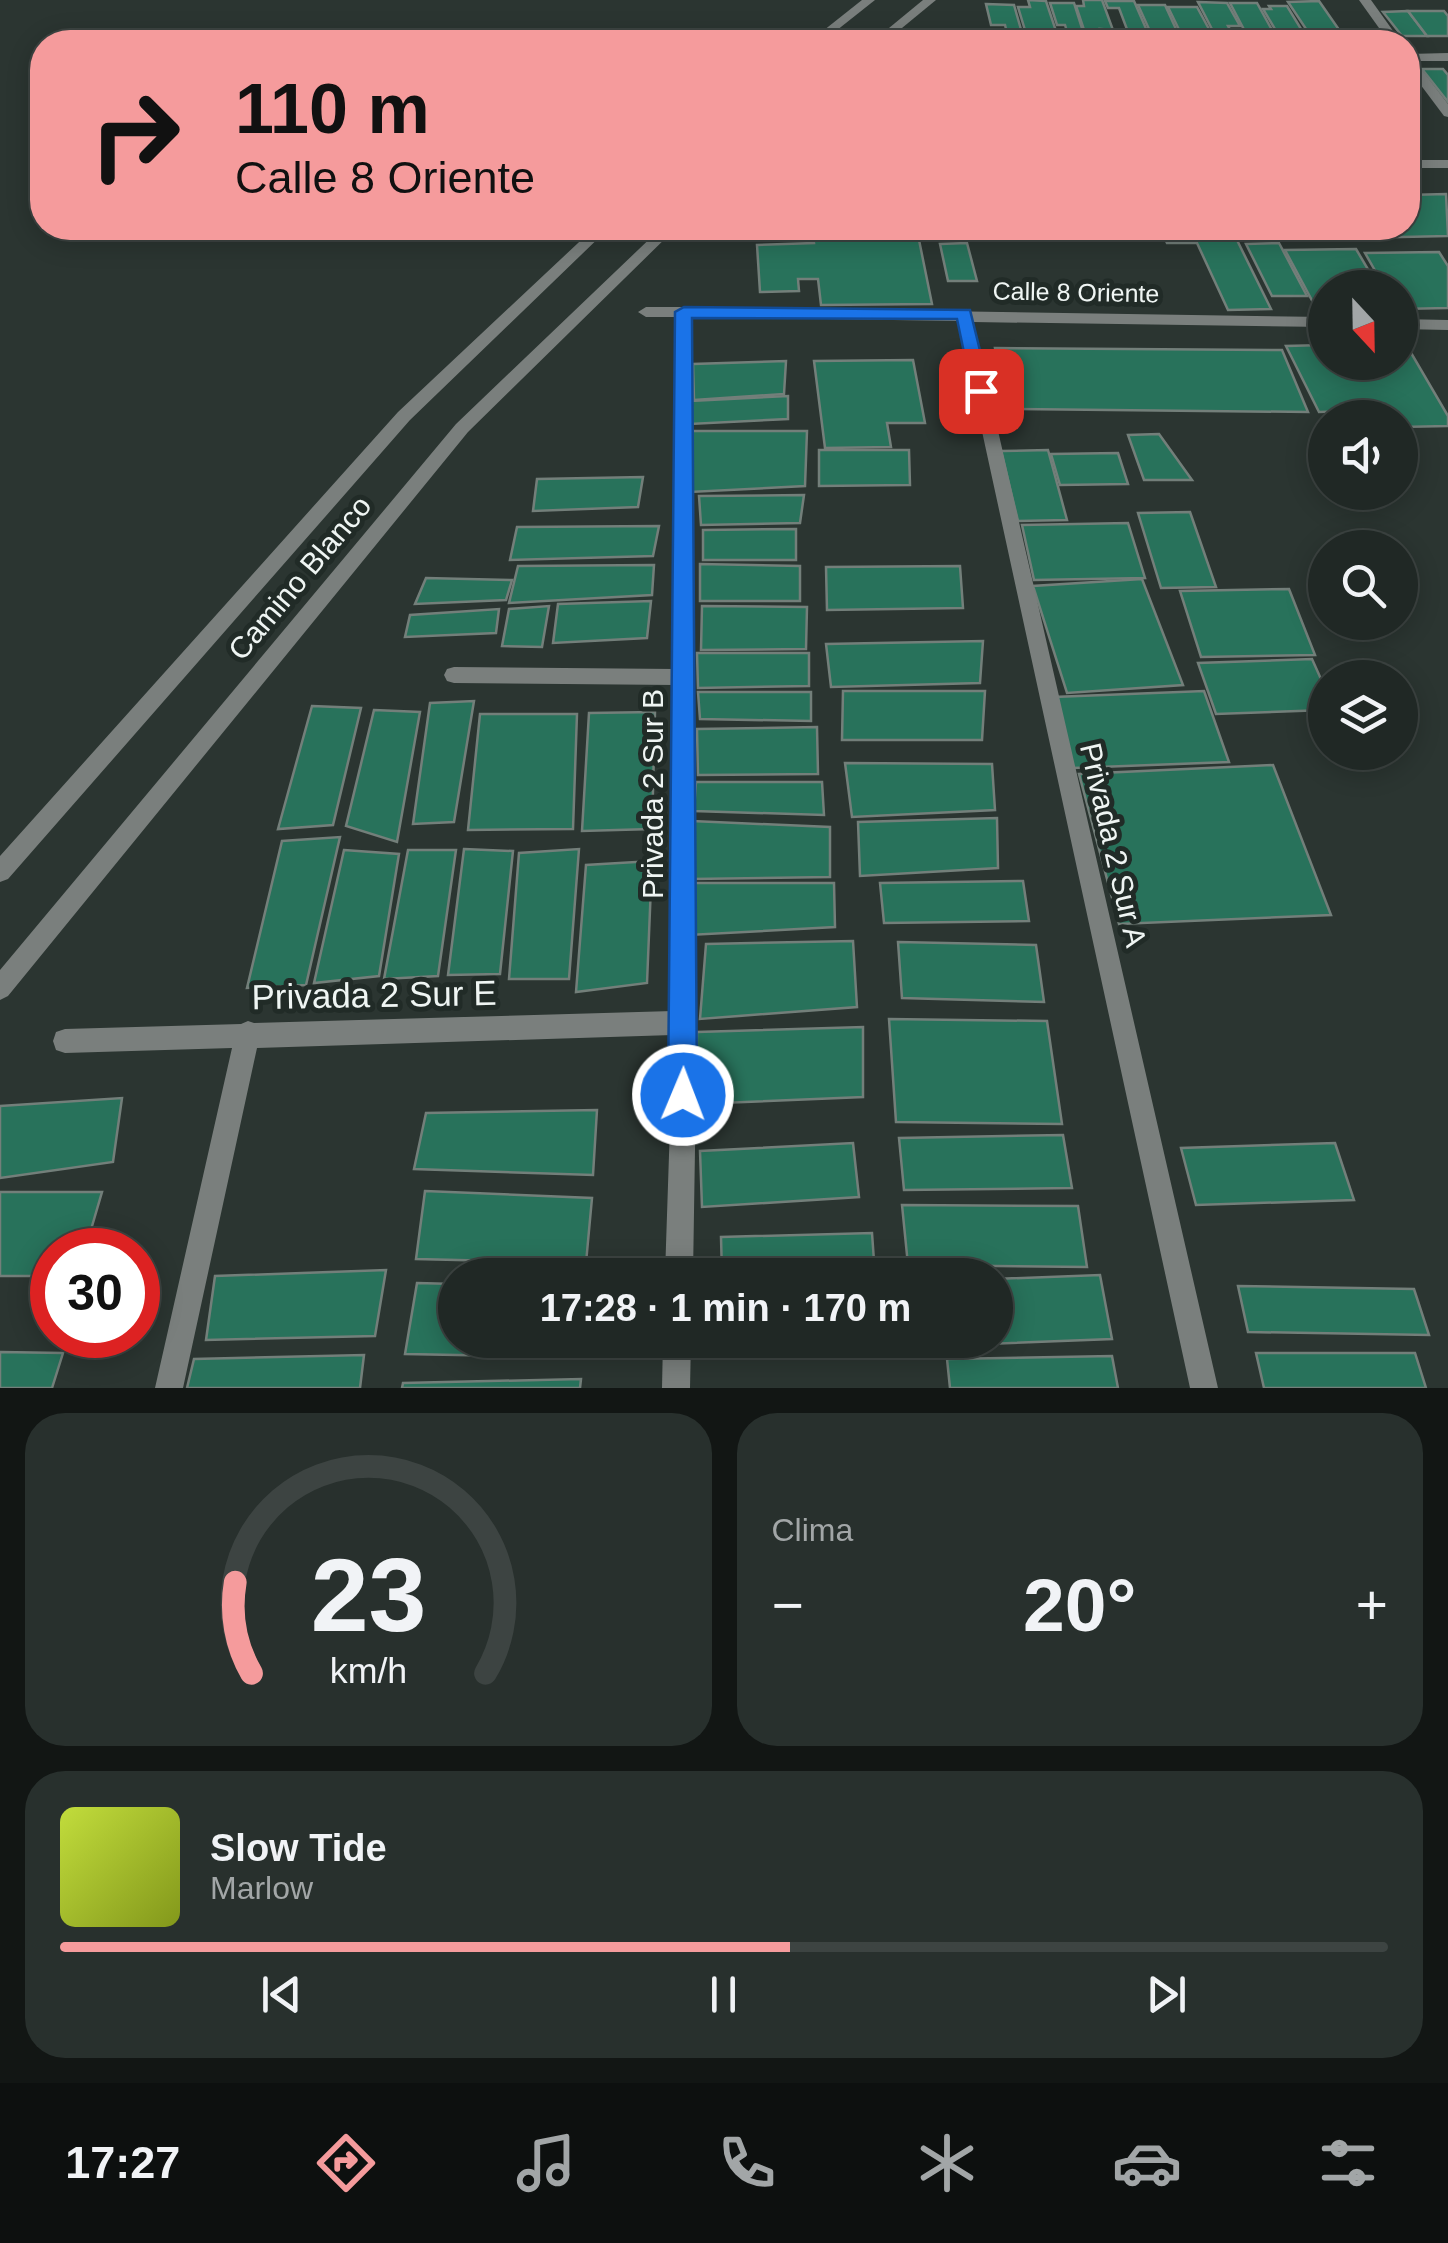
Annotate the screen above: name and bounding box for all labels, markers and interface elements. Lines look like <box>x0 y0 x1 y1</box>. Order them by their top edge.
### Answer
icon: right <box>70 70 200 200</box>
text: 110 m <box>235 70 430 148</box>
text: Calle 8 Oriente <box>235 152 535 203</box>
north arrow <box>1308 270 1418 380</box>
map controls <box>1308 270 1418 770</box>
street label: Calle 8 Oriente <box>992 277 1160 307</box>
pin <box>939 349 1024 434</box>
icon: arrive <box>954 364 1009 419</box>
button: sound <box>1308 400 1418 510</box>
street label: Camino Blanco <box>222 489 378 666</box>
button: search <box>1308 530 1418 640</box>
button: layers <box>1308 660 1418 770</box>
street label: Privada 2 Sur B <box>636 689 669 899</box>
street label: Privada 2 Sur A <box>1074 740 1153 950</box>
street label: Privada 2 Sur E <box>251 973 497 1016</box>
position arrow <box>631 1043 735 1147</box>
speed limit sign: 30 <box>30 1228 160 1358</box>
text: 17:28 · 1 min · 170 m <box>540 1287 911 1329</box>
text: Clima <box>772 1512 853 1548</box>
text: 23 <box>310 1537 426 1653</box>
text: 20° <box>1023 1563 1136 1647</box>
text: − <box>772 1574 804 1636</box>
text: + <box>1356 1574 1388 1636</box>
text: km/h <box>330 1651 407 1691</box>
text: Slow Tide <box>210 1827 387 1869</box>
text: Marlow <box>210 1870 313 1906</box>
icon: previous <box>254 1967 309 2022</box>
icon: pause <box>696 1967 751 2022</box>
icon: next <box>1139 1967 1194 2022</box>
icon: directions <box>311 2128 381 2198</box>
icon: music <box>511 2128 581 2198</box>
icon: phone <box>712 2128 782 2198</box>
icon: climate <box>912 2128 982 2198</box>
icon: car <box>1112 2128 1182 2198</box>
icon: filters <box>1313 2128 1383 2198</box>
text: 17:27 <box>65 2137 180 2188</box>

